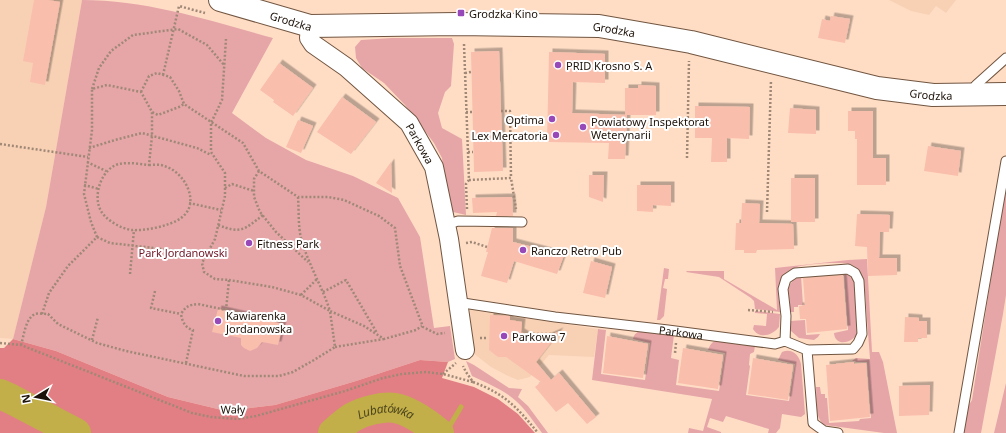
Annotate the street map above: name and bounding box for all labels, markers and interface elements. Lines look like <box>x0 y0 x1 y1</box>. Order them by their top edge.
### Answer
place label: Grodzka Kino <box>469 6 538 21</box>
street label: Grodzka <box>268 7 314 34</box>
marker: Grodzka Kino <box>456 8 466 18</box>
street label: Grodzka <box>593 18 637 40</box>
place label: PRID Krosno S. A <box>566 58 653 73</box>
marker: PRID Krosno S. A <box>553 60 563 70</box>
street label: Grodzka <box>909 85 952 103</box>
place label: Optima <box>505 112 544 127</box>
marker: Optima <box>547 114 557 124</box>
place label: Powiatowy Inspektorat Weterynarii <box>591 114 709 142</box>
street label: Parkowa <box>403 120 438 166</box>
marker: Powiatowy Inspektorat Weterynarii <box>578 122 588 132</box>
place label: Lex Mercatoria <box>471 128 548 143</box>
marker: Lex Mercatoria <box>551 130 561 140</box>
place label: Fitness Park <box>257 236 319 251</box>
marker: Fitness Park <box>244 238 254 248</box>
place label: Ranczo Retro Pub <box>531 243 622 258</box>
park label: Park Jordanowski <box>139 245 227 260</box>
marker: Ranczo Retro Pub <box>518 245 528 255</box>
place label: Kawiarenka Jordanowska <box>225 308 292 336</box>
marker: Kawiarenka Jordanowska <box>213 316 223 326</box>
street label: Parkowa <box>658 322 704 342</box>
place label: Parkowa 7 <box>512 329 566 344</box>
marker: Parkowa 7 <box>499 331 509 341</box>
north arrow <box>16 377 56 417</box>
text: N <box>17 393 34 405</box>
water label: Lubatówka <box>354 399 418 423</box>
street label: Wały <box>221 401 246 417</box>

